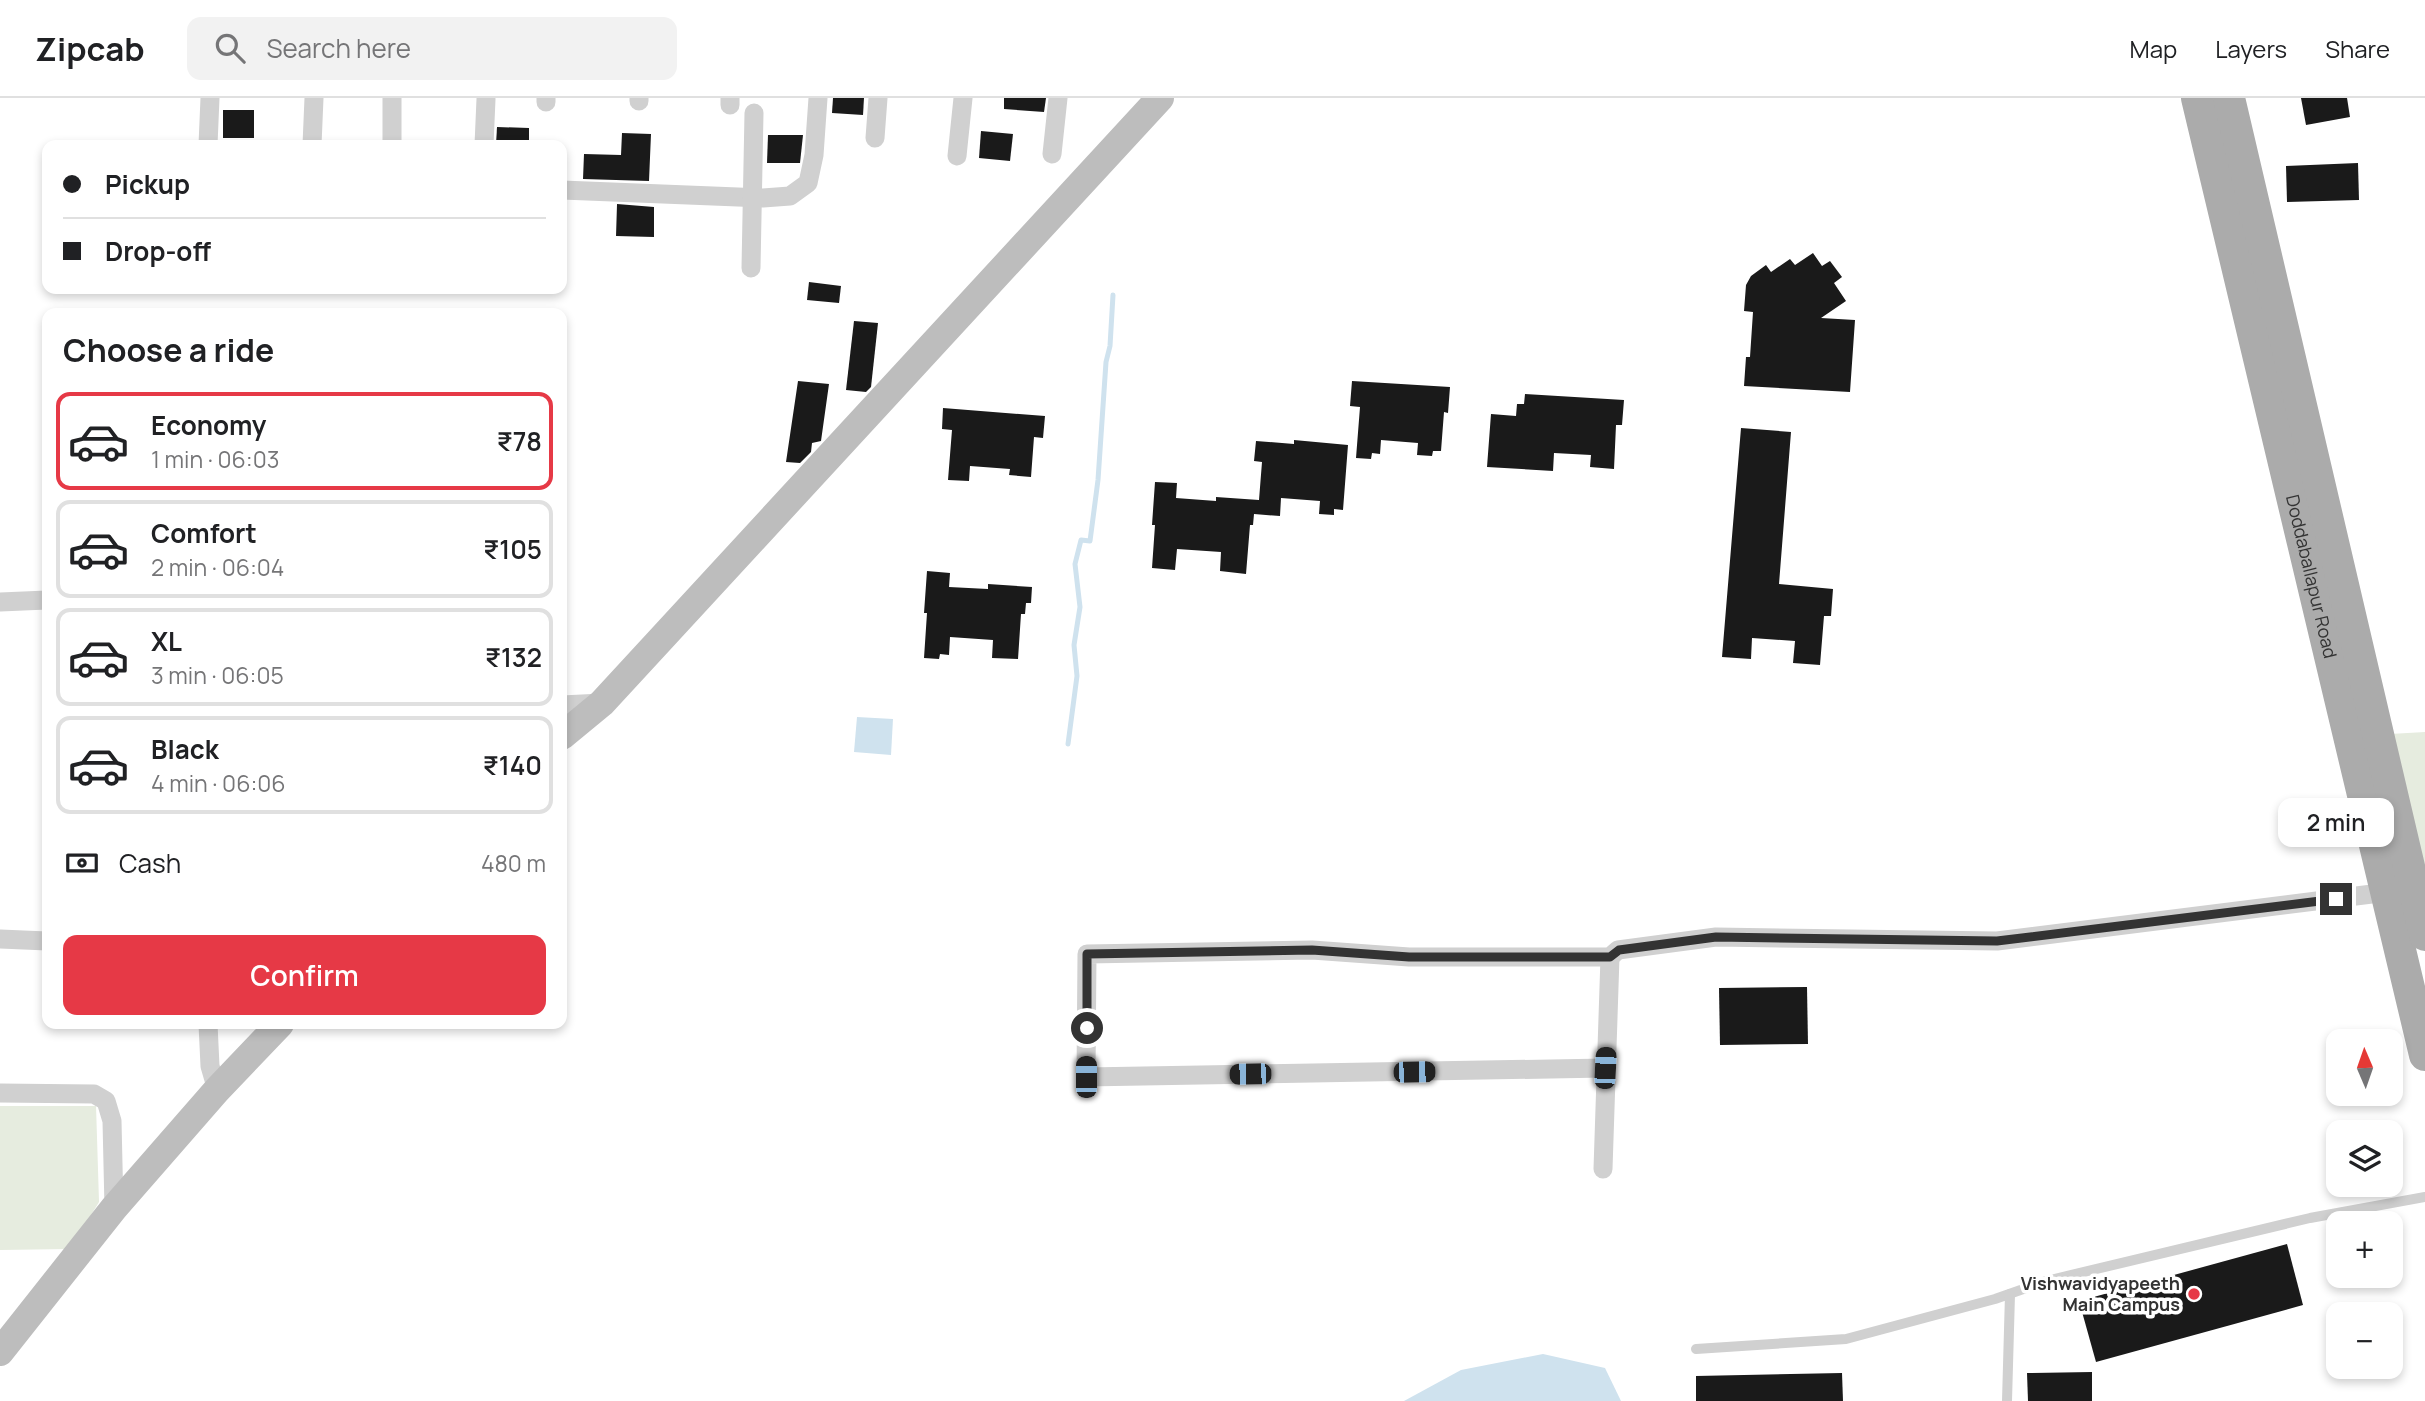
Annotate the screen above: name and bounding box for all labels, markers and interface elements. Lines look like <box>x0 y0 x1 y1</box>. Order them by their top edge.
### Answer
search box <box>187 17 677 80</box>
text: Zipcab <box>35 26 145 71</box>
icon: search <box>211 29 249 67</box>
text: Search here <box>267 30 411 66</box>
text: Map <box>2130 32 2177 65</box>
text: Layers <box>2215 32 2287 65</box>
text: Share <box>2325 32 2390 65</box>
text: Pickup <box>105 166 190 202</box>
text: Drop-off <box>105 233 211 269</box>
text: Choose a ride <box>63 328 274 372</box>
text: Economy <box>151 407 266 443</box>
icon: car <box>67 410 130 473</box>
text: ₹78 <box>497 423 542 459</box>
text: 1 min · 06:03 <box>151 443 279 475</box>
street label: Doddaballapur Road <box>2281 492 2343 661</box>
text: Comfort <box>151 515 257 551</box>
icon: car <box>67 518 130 581</box>
text: ₹105 <box>483 531 542 567</box>
text: 2 min · 06:04 <box>151 551 284 583</box>
text: XL <box>151 623 182 659</box>
icon: car <box>67 626 130 689</box>
text: ₹132 <box>485 639 542 675</box>
text: 3 min · 06:05 <box>151 659 284 691</box>
text: Black <box>151 731 219 767</box>
icon: car <box>67 734 130 797</box>
text: ₹140 <box>483 747 542 783</box>
text: 4 min · 06:06 <box>151 767 286 799</box>
callout: 2 min <box>2278 798 2394 846</box>
text: 2 min <box>2307 806 2365 838</box>
icon: cash <box>63 844 101 882</box>
text: Cash <box>119 845 181 881</box>
text: 480 m <box>481 847 546 879</box>
route end <box>2320 883 2352 915</box>
button: Confirm <box>63 935 546 1015</box>
route start <box>1071 1012 1103 1044</box>
north arrow <box>2326 1029 2403 1106</box>
map controls <box>2326 1029 2403 1379</box>
car <box>1594 1046 1617 1090</box>
car <box>1076 1056 1097 1098</box>
car <box>1393 1061 1436 1083</box>
car <box>1229 1063 1272 1085</box>
button: layers <box>2326 1120 2403 1197</box>
button: + <box>2326 1211 2403 1288</box>
place label: Vishwavidyapeeth Main Campus <box>2021 1271 2180 1316</box>
marker: Vishwavidyapeeth Main Campus <box>2186 1286 2202 1302</box>
button: − <box>2326 1302 2403 1379</box>

